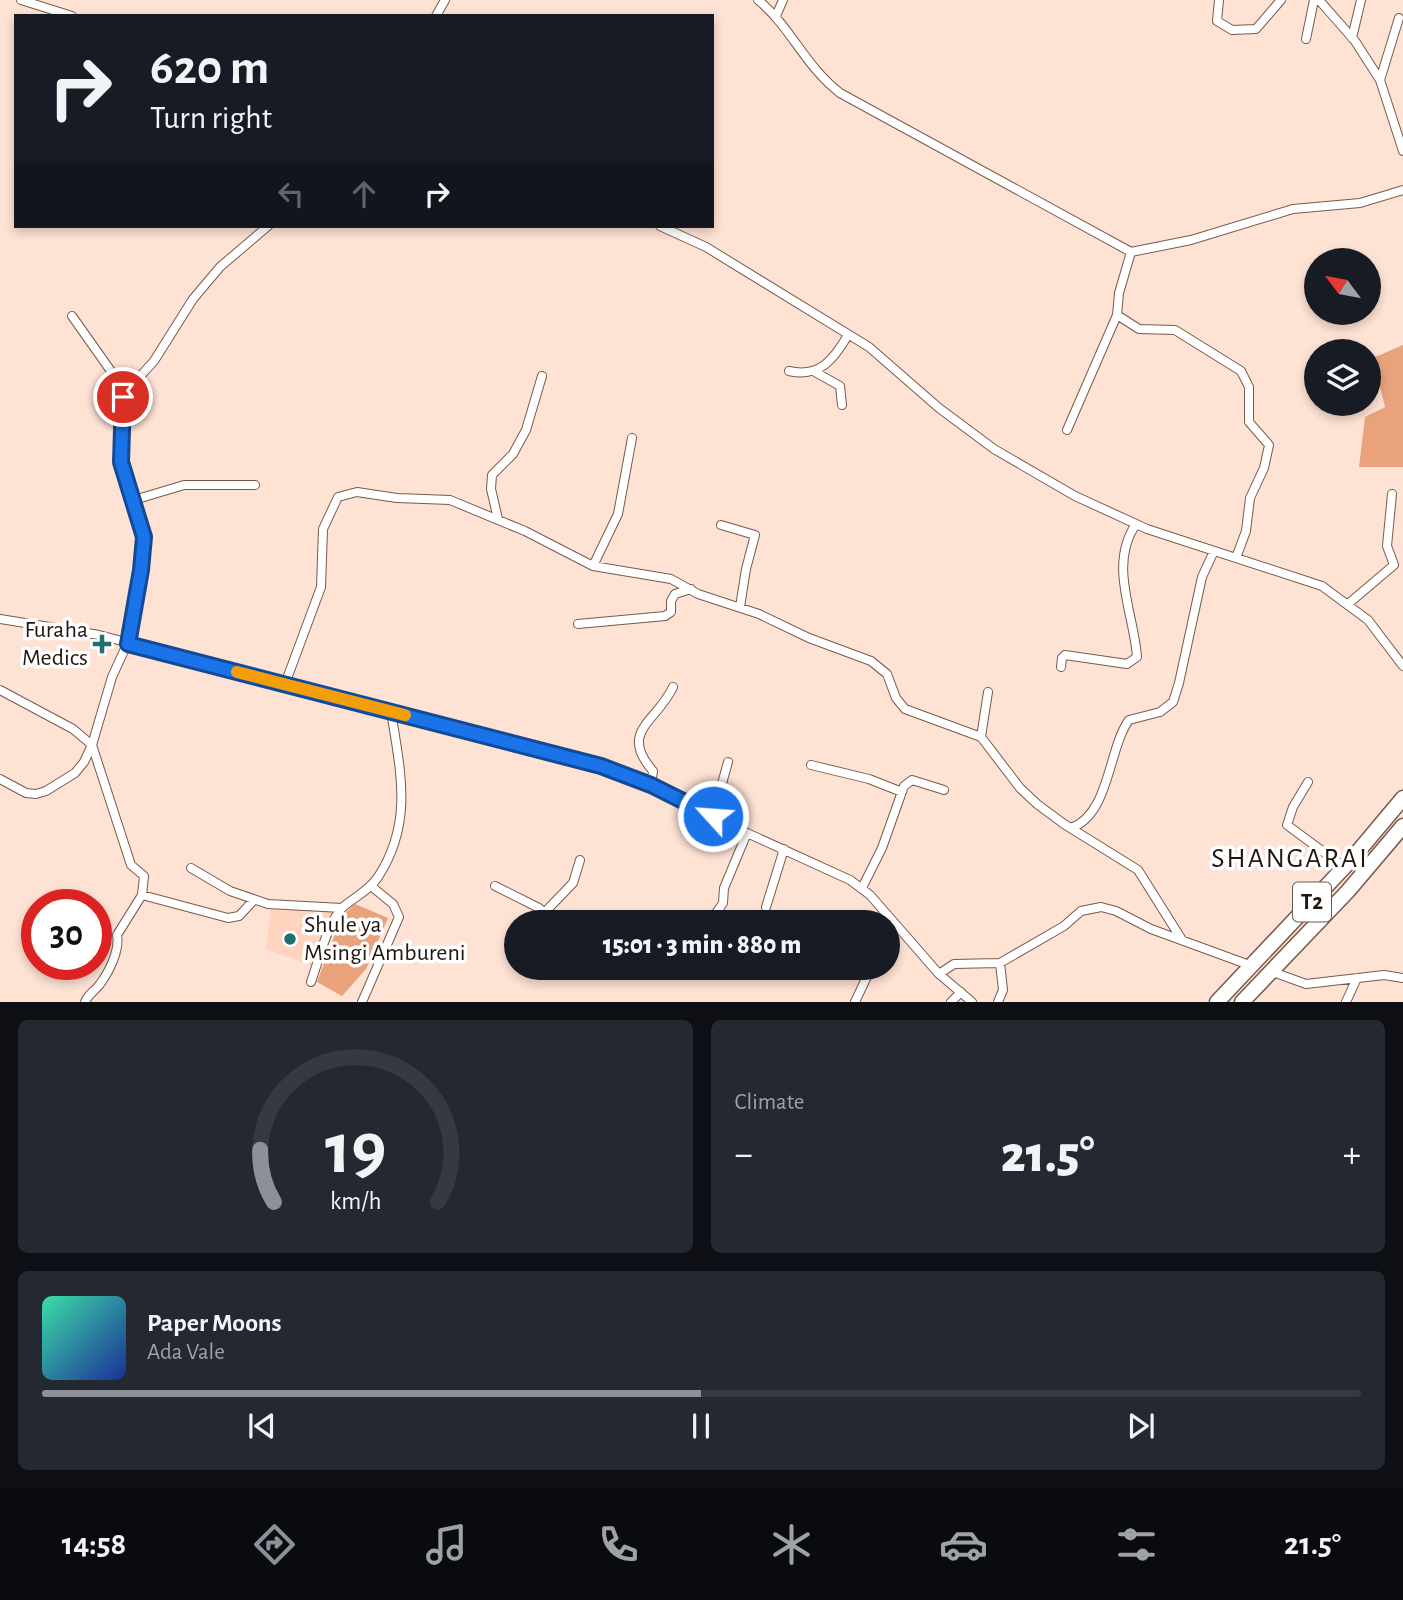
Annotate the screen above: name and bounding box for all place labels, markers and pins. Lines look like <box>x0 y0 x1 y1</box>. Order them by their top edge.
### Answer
pin <box>93 367 153 427</box>
place label: Furaha Medics <box>22 618 88 670</box>
marker: Furaha Medics <box>94 636 110 652</box>
place label: Shule ya Msingi Ambureni <box>304 913 466 965</box>
marker: Shule ya Msingi Ambureni <box>282 931 298 947</box>

